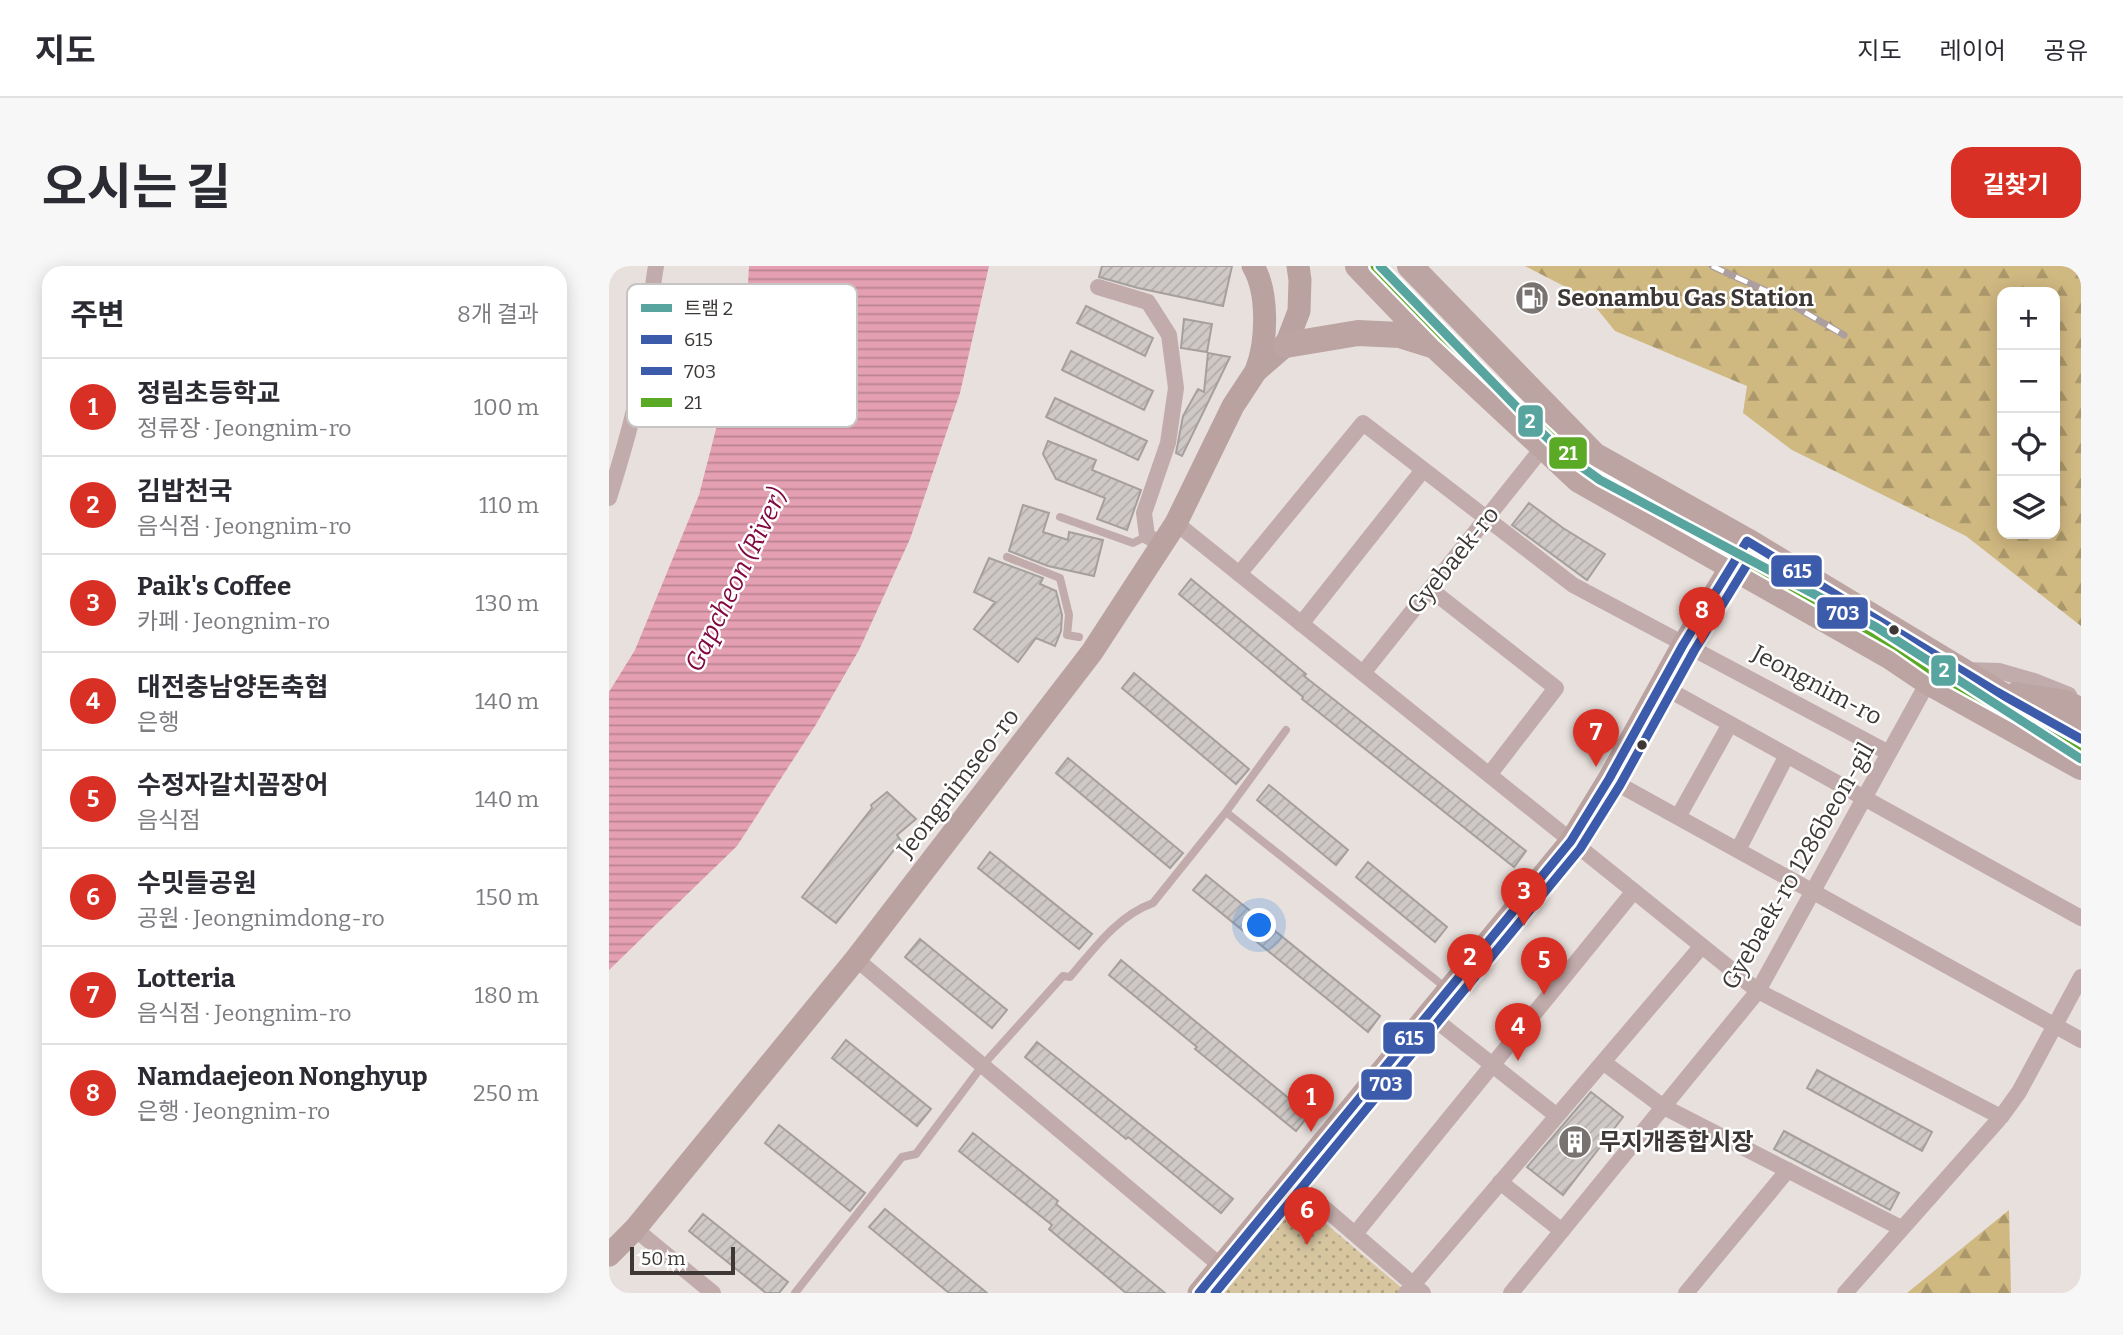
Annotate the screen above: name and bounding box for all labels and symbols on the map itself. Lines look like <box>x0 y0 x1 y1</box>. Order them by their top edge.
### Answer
fuel station icon: Seonambu Gas Station <box>1513 279 1551 317</box>
legend <box>627 284 857 427</box>
place label: Seonambu Gas Station <box>1557 284 1814 312</box>
text: 트램 2 <box>684 297 733 320</box>
text: 615 <box>684 328 713 351</box>
text: 703 <box>684 360 716 383</box>
text: 21 <box>684 391 702 414</box>
line badge: 2 <box>1517 404 1544 438</box>
text: 2 <box>1525 410 1536 433</box>
line badge: 21 <box>1548 436 1588 470</box>
text: 21 <box>1559 442 1578 465</box>
water label: Gapcheon (River) <box>678 483 794 676</box>
street label: Gyebaek-ro <box>1401 501 1505 619</box>
line badge: 615 <box>1770 554 1823 588</box>
text: 615 <box>1782 560 1812 583</box>
pin: 8 <box>1679 587 1725 645</box>
line badge: 703 <box>1816 596 1869 630</box>
text: 703 <box>1827 602 1860 625</box>
unlabelled marker <box>1887 623 1901 637</box>
street label: Jeongnim-ro <box>1746 639 1887 731</box>
line badge: 2 <box>1930 654 1957 687</box>
text: 2 <box>1939 659 1950 682</box>
street label: Jeongnimseo-ro <box>891 703 1025 864</box>
pin: 7 <box>1573 709 1619 767</box>
unlabelled marker <box>1635 738 1649 752</box>
street label: Gyebaek-ro 1286beon-gil <box>1716 738 1880 994</box>
pin: 3 <box>1501 868 1547 926</box>
your location <box>1242 908 1276 942</box>
pin: 2 <box>1447 934 1493 992</box>
pin: 5 <box>1521 937 1567 995</box>
pin: 4 <box>1495 1003 1541 1061</box>
line badge: 615 <box>1382 1021 1436 1055</box>
text: 615 <box>1394 1027 1424 1050</box>
line badge: 703 <box>1360 1068 1413 1101</box>
text: 703 <box>1370 1073 1403 1096</box>
pin: 1 <box>1288 1074 1334 1132</box>
building icon: 무지개종합시장 <box>1556 1123 1594 1161</box>
place label: 무지개종합시장 <box>1599 1128 1754 1156</box>
pin: 6 <box>1284 1187 1330 1245</box>
scale bar <box>630 1244 735 1276</box>

